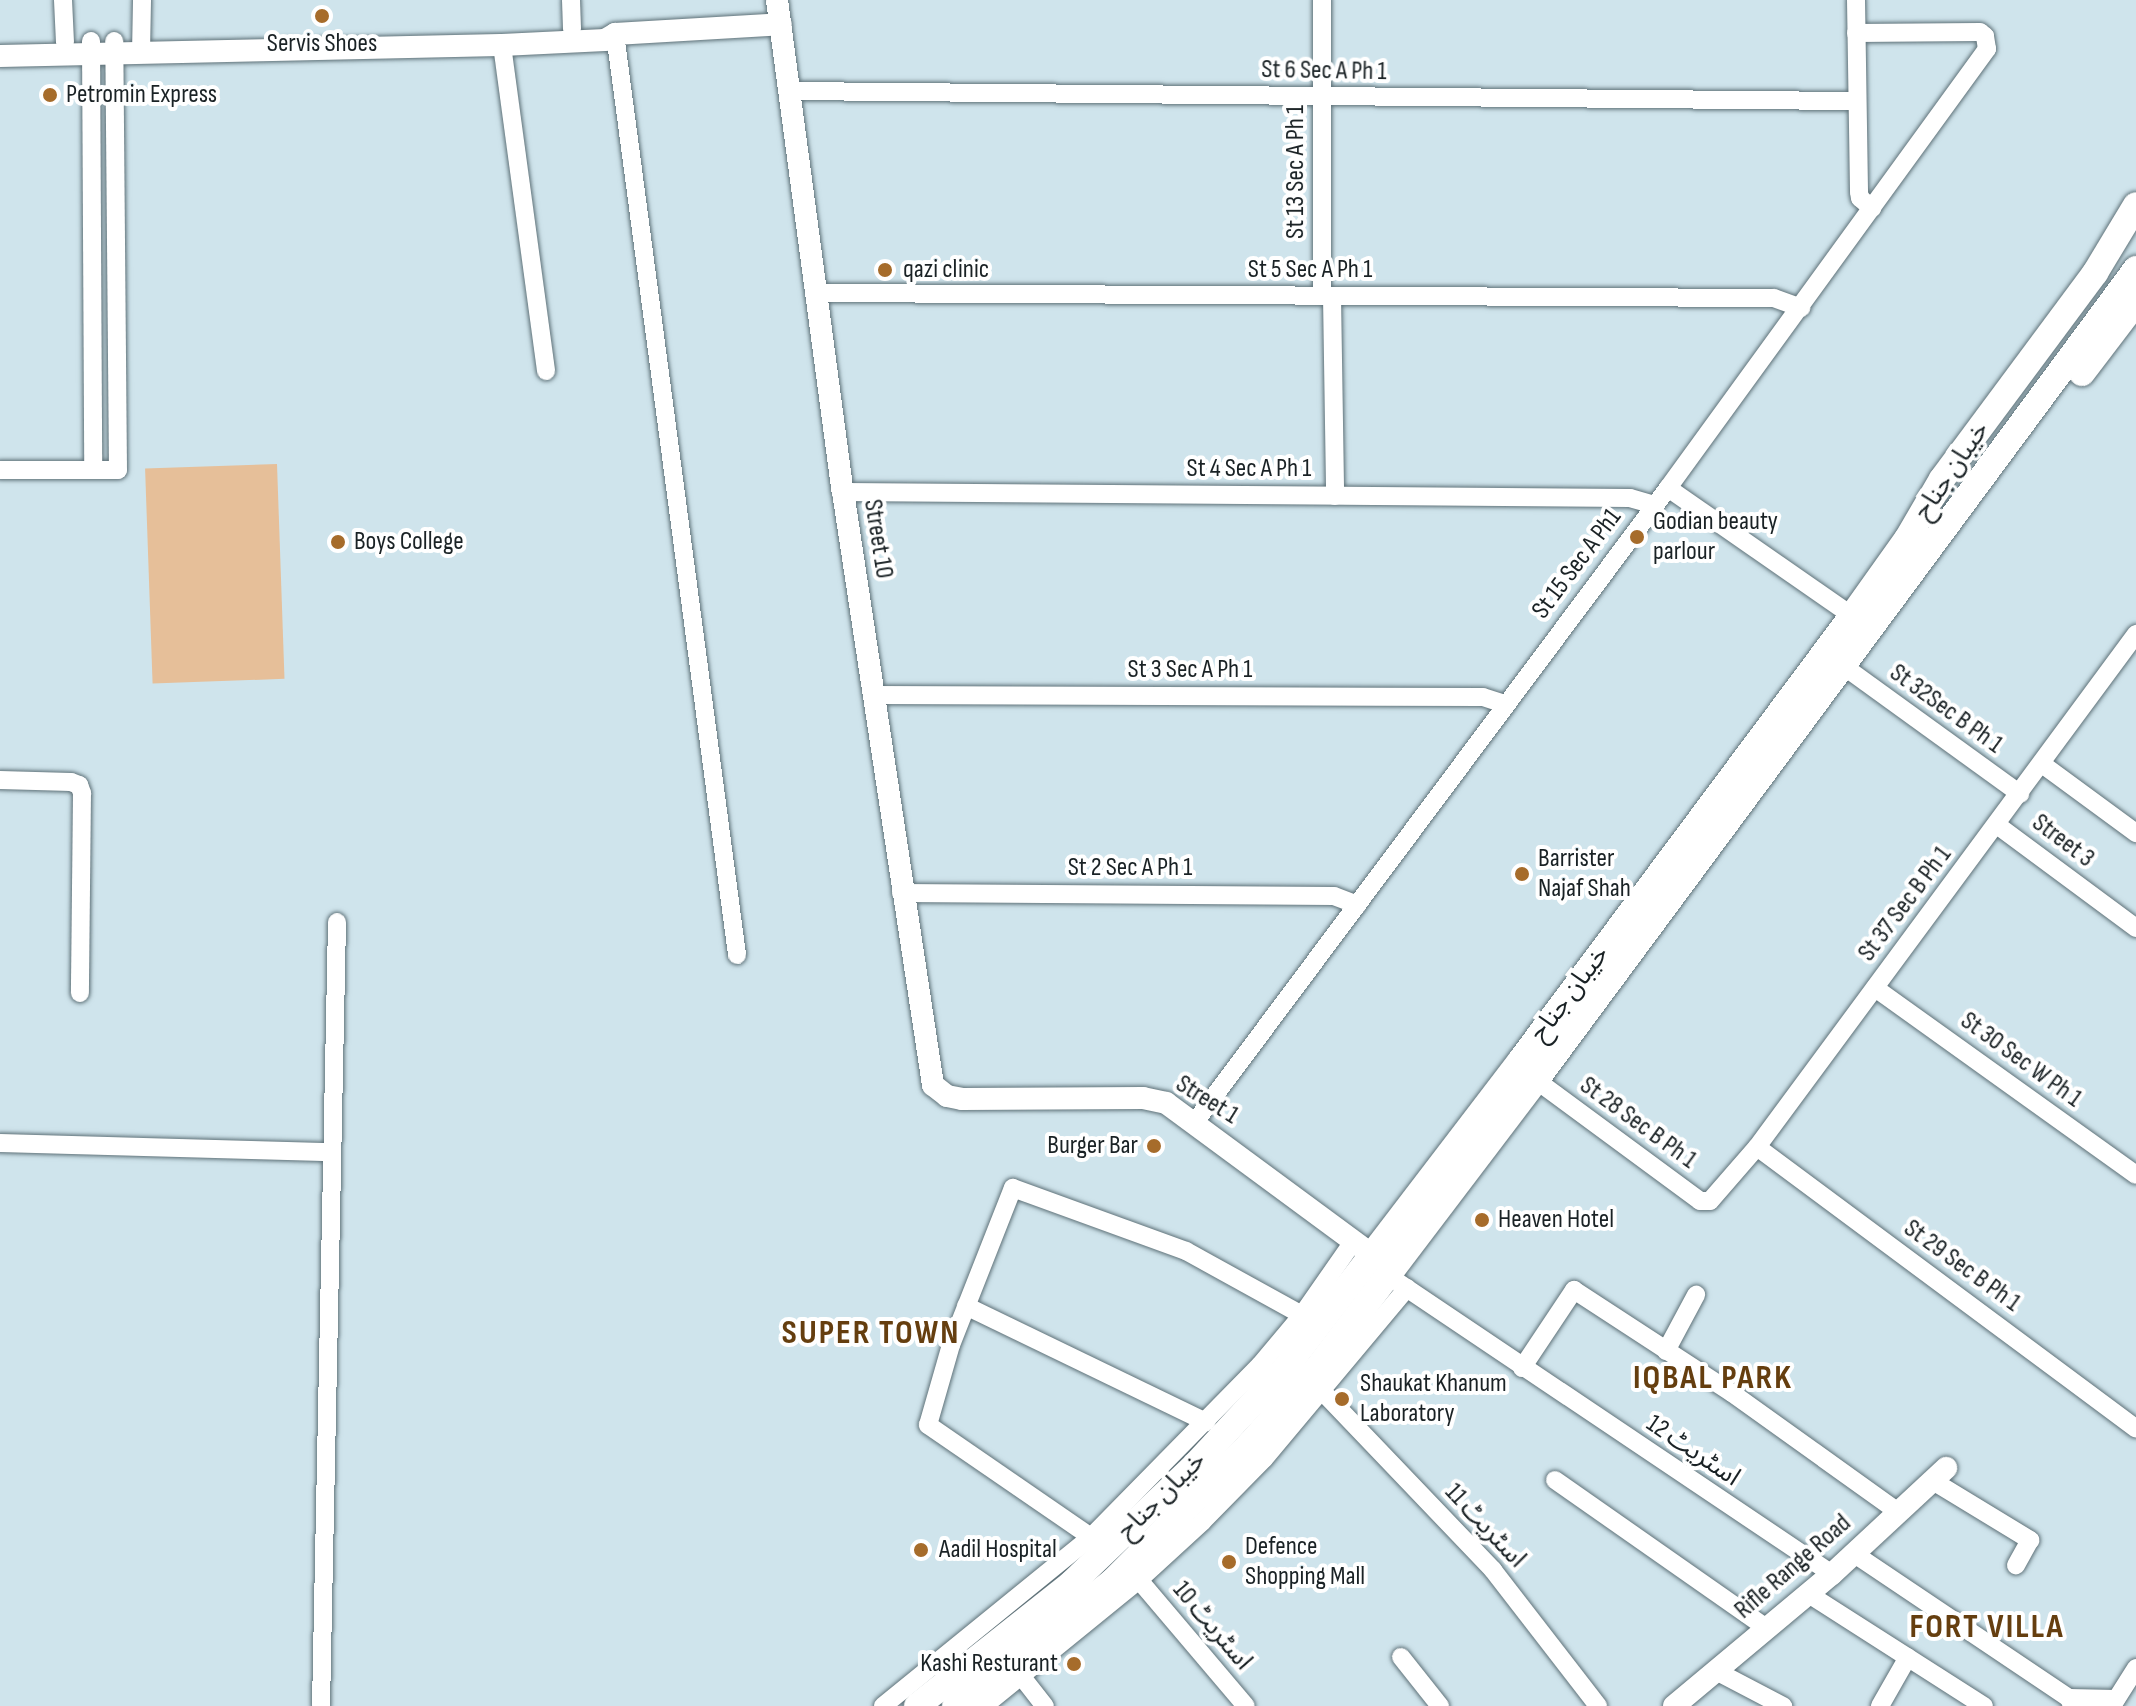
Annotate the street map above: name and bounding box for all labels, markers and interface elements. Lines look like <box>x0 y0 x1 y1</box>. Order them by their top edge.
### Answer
marker: Servis Shoes <box>313 7 331 25</box>
place label: Servis Shoes <box>267 28 377 60</box>
street label: St 6 Sec A Ph 1 <box>1261 54 1387 88</box>
place label: Petromin Express <box>66 79 217 111</box>
marker: Petromin Express <box>41 86 59 104</box>
street label: St 13 Sec A Ph 1 <box>1280 105 1312 239</box>
place label: qazi clinic <box>903 254 989 286</box>
street label: St 5 Sec A Ph 1 <box>1248 254 1372 286</box>
marker: qazi clinic <box>874 259 896 281</box>
street label: خیبان جناح <box>1908 416 1996 526</box>
street label: St 4 Sec A Ph 1 <box>1187 453 1311 485</box>
street label: Street 10 <box>856 497 900 581</box>
street label: St 15 Sec A Ph1 <box>1526 503 1628 625</box>
place label: Godian beauty parlour <box>1653 506 1778 568</box>
place label: Boys College <box>354 526 464 558</box>
marker: Godian beauty parlour <box>1628 528 1646 546</box>
marker: Boys College <box>329 533 347 551</box>
street label: St 3 Sec A Ph 1 <box>1128 654 1252 686</box>
street label: St 32Sec B Ph 1 <box>1883 658 2009 760</box>
street label: Street 3 <box>2026 808 2100 874</box>
street label: St 37 Sec B Ph 1 <box>1852 840 1958 968</box>
place label: Barrister Najaf Shah <box>1538 843 1631 904</box>
street label: St 2 Sec A Ph 1 <box>1068 852 1192 884</box>
marker: Barrister Najaf Shah <box>1513 865 1531 883</box>
street label: خیبان جناح <box>1524 940 1616 1048</box>
street label: St 30 Sec W Ph 1 <box>1954 1006 2088 1114</box>
street label: Street 1 <box>1170 1069 1244 1131</box>
street label: St 28 Sec B Ph 1 <box>1574 1070 1702 1176</box>
place label: Burger Bar <box>1047 1130 1138 1162</box>
marker: Burger Bar <box>1145 1137 1163 1155</box>
place label: Heaven Hotel <box>1498 1204 1614 1236</box>
marker: Heaven Hotel <box>1473 1211 1491 1229</box>
street label: St 29 Sec B Ph 1 <box>1898 1213 2026 1319</box>
district label: SUPER TOWN <box>782 1313 960 1353</box>
district label: IQBAL PARK <box>1633 1358 1793 1398</box>
place label: Shaukat Khanum Laboratory <box>1360 1368 1507 1430</box>
marker: Shaukat Khanum Laboratory <box>1331 1388 1353 1410</box>
street label: اسٹریٹ 12 <box>1640 1408 1746 1494</box>
street label: خیبان جناح <box>1111 1445 1213 1547</box>
street label: اسٹریٹ 11 <box>1438 1477 1532 1575</box>
street label: Rifle Range Road <box>1729 1508 1857 1626</box>
place label: Defence Shopping Mall <box>1245 1531 1365 1592</box>
place label: Aadil Hospital <box>939 1534 1057 1566</box>
marker: Aadil Hospital <box>910 1539 932 1561</box>
marker: Defence Shopping Mall <box>1220 1553 1238 1571</box>
street label: اسٹریٹ 10 <box>1166 1575 1258 1677</box>
district label: FORT VILLA <box>1909 1607 2065 1647</box>
place label: Kashi Resturant <box>920 1648 1058 1680</box>
marker: Kashi Resturant <box>1065 1655 1083 1673</box>

